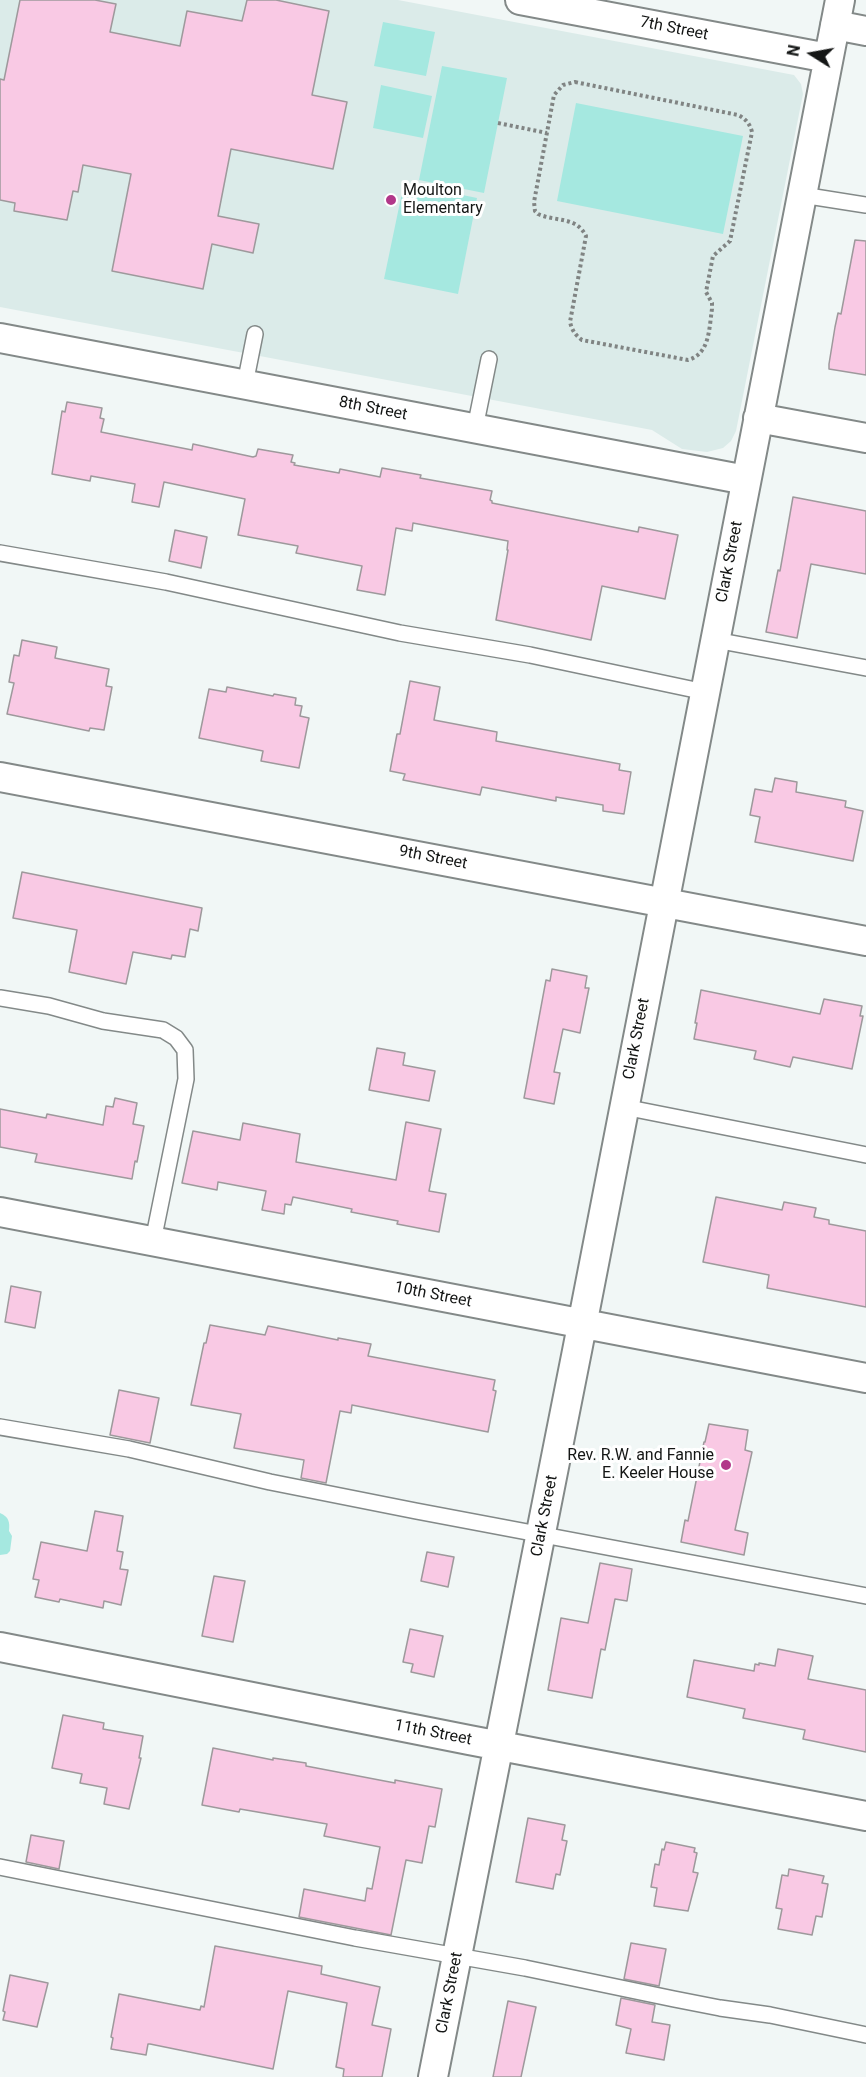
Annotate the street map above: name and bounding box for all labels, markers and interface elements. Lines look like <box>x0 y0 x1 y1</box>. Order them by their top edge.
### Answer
street label: 7th Street <box>638 13 710 45</box>
north arrow <box>782 24 842 84</box>
text: N <box>783 43 804 58</box>
place label: Moulton Elementary <box>403 181 483 219</box>
marker: Moulton Elementary <box>384 193 398 207</box>
street label: 8th Street <box>337 393 409 425</box>
street label: Clark Street <box>713 520 747 604</box>
street label: 9th Street <box>397 842 469 874</box>
street label: Clark Street <box>620 997 654 1081</box>
street label: 10th Street <box>393 1278 473 1312</box>
place label: Rev. R.W. and Fannie E. Keeler House <box>567 1446 714 1484</box>
marker: Rev. R.W. and Fannie E. Keeler House <box>719 1458 733 1472</box>
street label: Clark Street <box>528 1474 562 1558</box>
street label: 11th Street <box>393 1716 473 1750</box>
street label: Clark Street <box>433 1951 467 2035</box>

